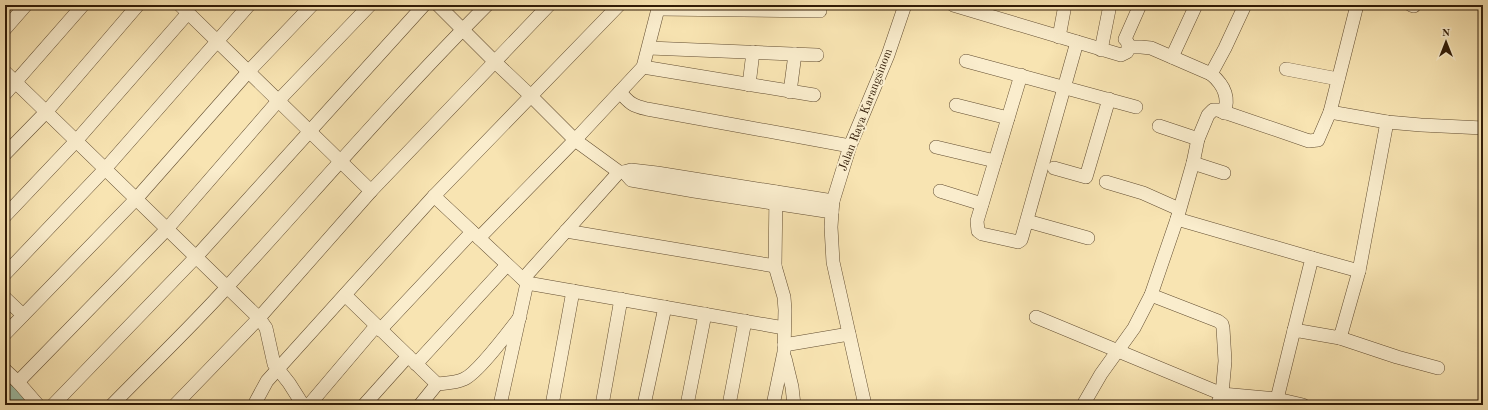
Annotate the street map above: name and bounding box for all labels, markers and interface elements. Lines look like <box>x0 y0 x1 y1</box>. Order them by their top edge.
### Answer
north arrow <box>1426 22 1466 62</box>
text: N <box>1442 28 1451 39</box>
street label: Jalan Raya Karangsinom <box>837 47 895 173</box>

